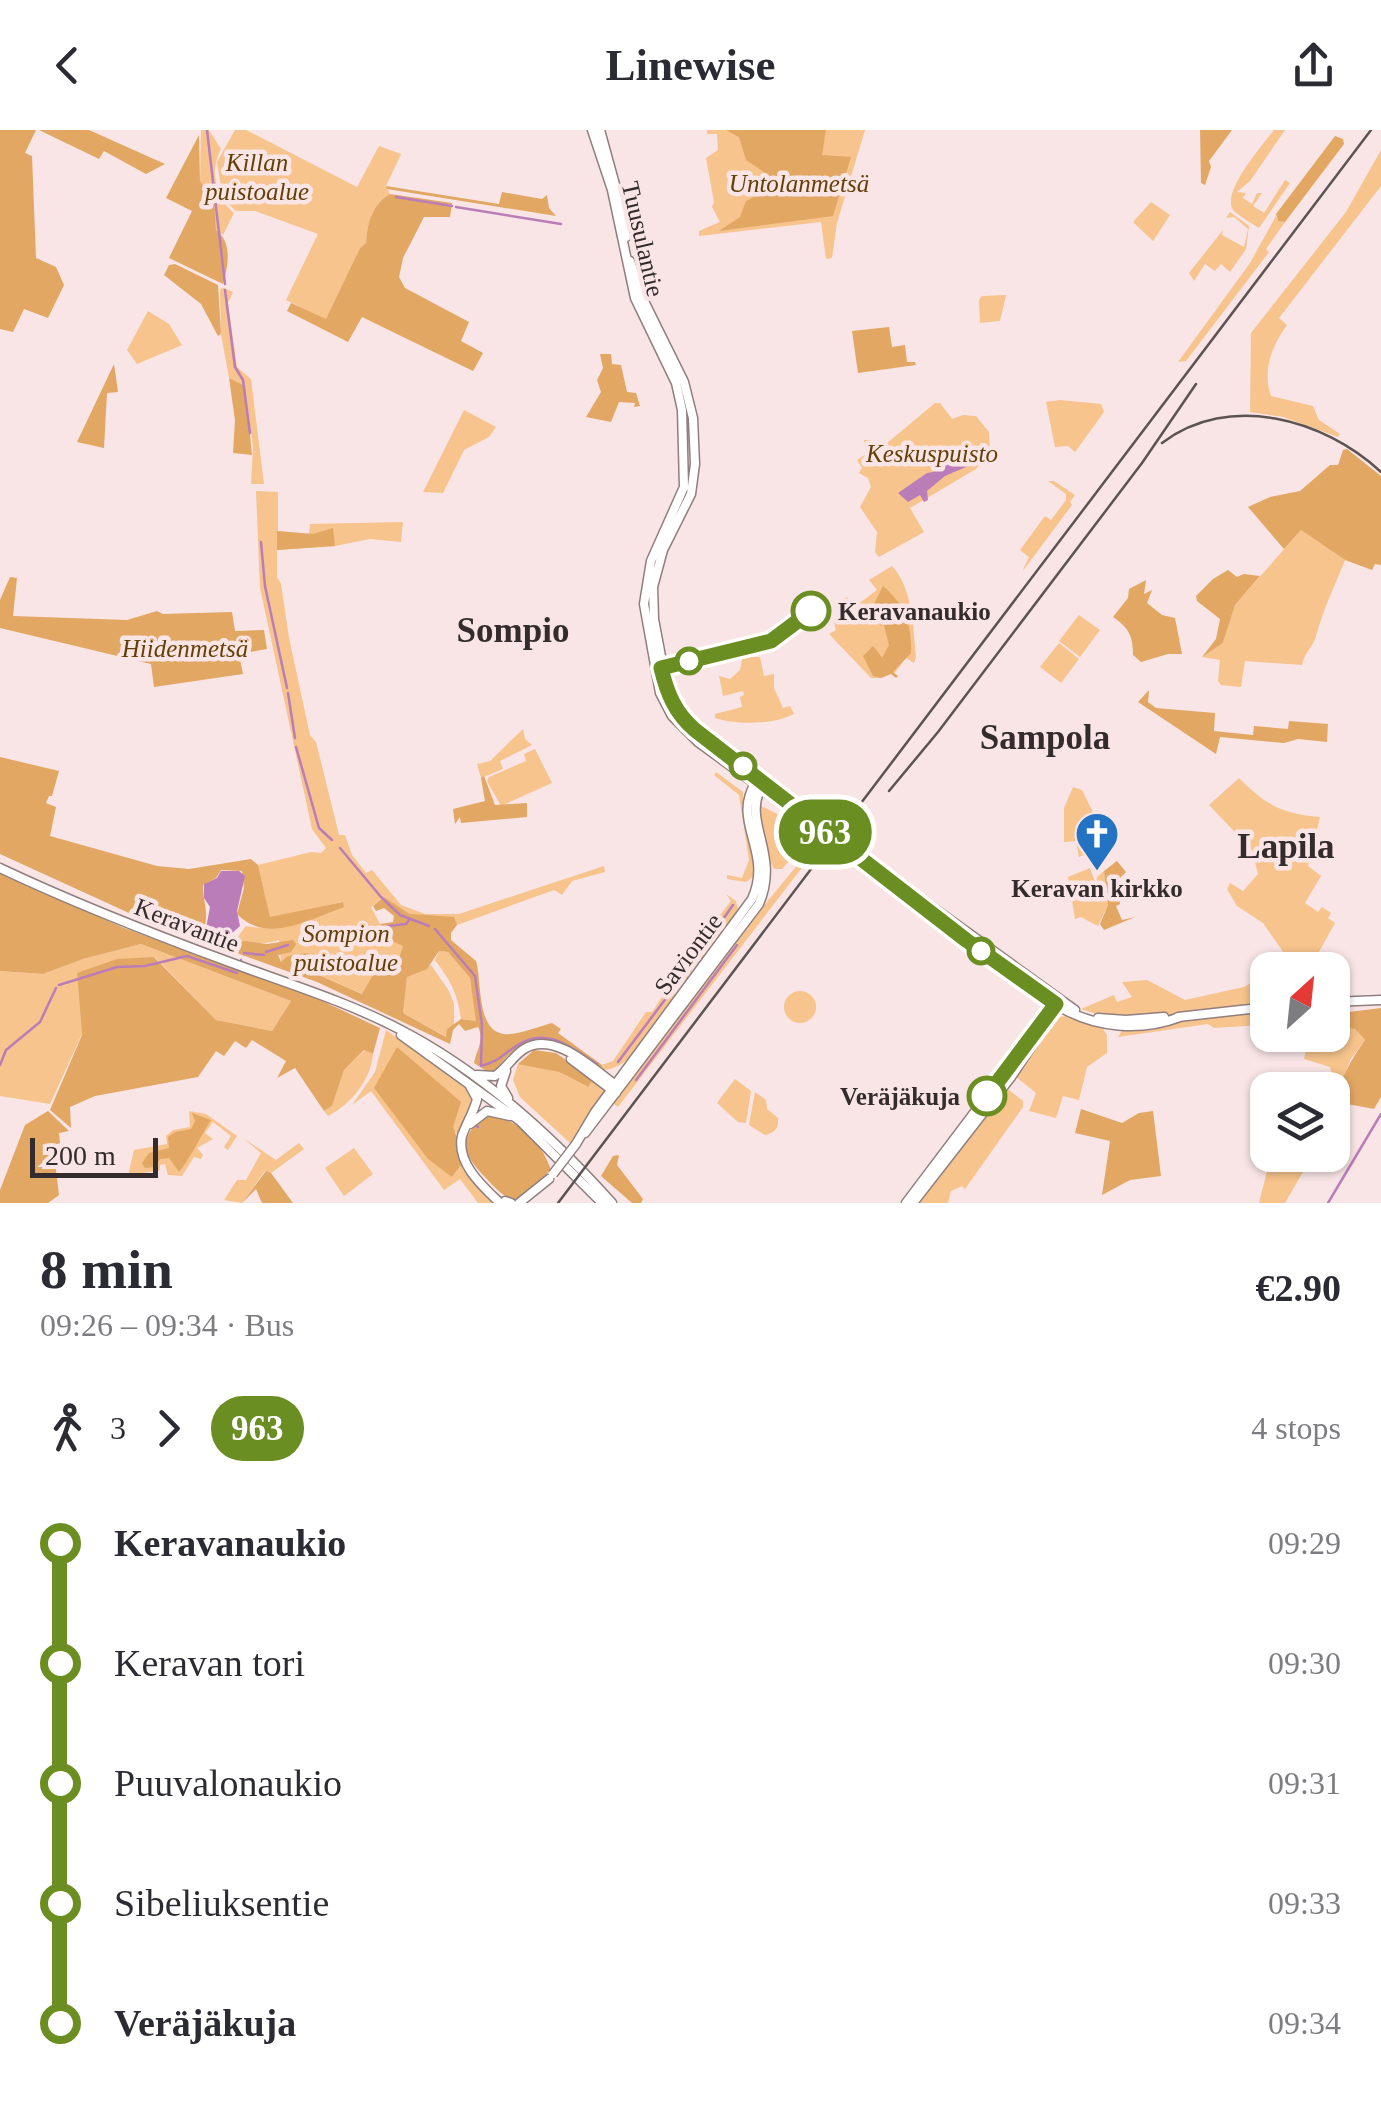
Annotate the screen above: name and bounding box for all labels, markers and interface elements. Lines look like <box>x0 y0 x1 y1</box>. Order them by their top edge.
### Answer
icon: back <box>40 38 95 93</box>
icon: share <box>1286 38 1341 93</box>
text: Linewise <box>605 40 776 90</box>
park label: Killan puistoalue <box>203 149 309 205</box>
park label: Untolanmetsä <box>729 170 869 197</box>
street label: Tuusulantie <box>617 179 669 299</box>
park label: Keskuspuisto <box>865 440 998 467</box>
marker: Keravanaukio <box>792 592 830 630</box>
place label: Keravanaukio <box>838 598 991 625</box>
district label: Sompio <box>457 611 569 650</box>
park label: Hiidenmetsä <box>121 635 248 662</box>
unlabelled marker <box>676 648 702 674</box>
district label: Sampola <box>980 718 1110 757</box>
unlabelled marker <box>730 753 756 779</box>
line badge: 963 <box>768 800 882 864</box>
church icon: Keravan kirkko <box>1074 811 1120 872</box>
text: 963 <box>799 813 851 852</box>
district label: Lapila <box>1237 827 1335 866</box>
place label: Keravan kirkko <box>1011 875 1183 902</box>
street label: Keravantie <box>131 893 243 957</box>
street label: Saviontie <box>649 908 727 1000</box>
park label: Sompion puistoalue <box>292 920 398 976</box>
unlabelled marker <box>968 938 994 964</box>
north arrow <box>1250 952 1350 1052</box>
map controls <box>1250 952 1350 1172</box>
button: layers <box>1250 1072 1350 1172</box>
marker: Veräjäkuja <box>968 1077 1006 1115</box>
place label: Veräjäkuja <box>840 1083 960 1110</box>
scale bar <box>30 1133 158 1178</box>
text: 200 m <box>45 1140 116 1171</box>
text: 8 min <box>40 1239 173 1300</box>
text: €2.90 <box>1256 1267 1341 1309</box>
text: 09:26 – 09:34 · Bus <box>40 1307 294 1343</box>
icon: walk <box>40 1401 95 1456</box>
icon: forward <box>141 1401 196 1456</box>
text: 963 <box>231 1409 284 1448</box>
text: 3 <box>110 1410 126 1446</box>
text: 4 stops <box>1251 1410 1341 1446</box>
text: Keravanaukio <box>114 1522 346 1564</box>
text: 09:29 <box>1268 1525 1341 1561</box>
text: Keravan tori <box>114 1642 305 1684</box>
text: 09:30 <box>1268 1645 1341 1681</box>
text: Puuvalonaukio <box>114 1762 342 1804</box>
text: 09:31 <box>1268 1765 1341 1801</box>
text: Sibeliuksentie <box>114 1882 329 1924</box>
text: 09:33 <box>1268 1885 1341 1921</box>
text: Veräjäkuja <box>114 2002 296 2044</box>
text: 09:34 <box>1268 2005 1341 2041</box>

